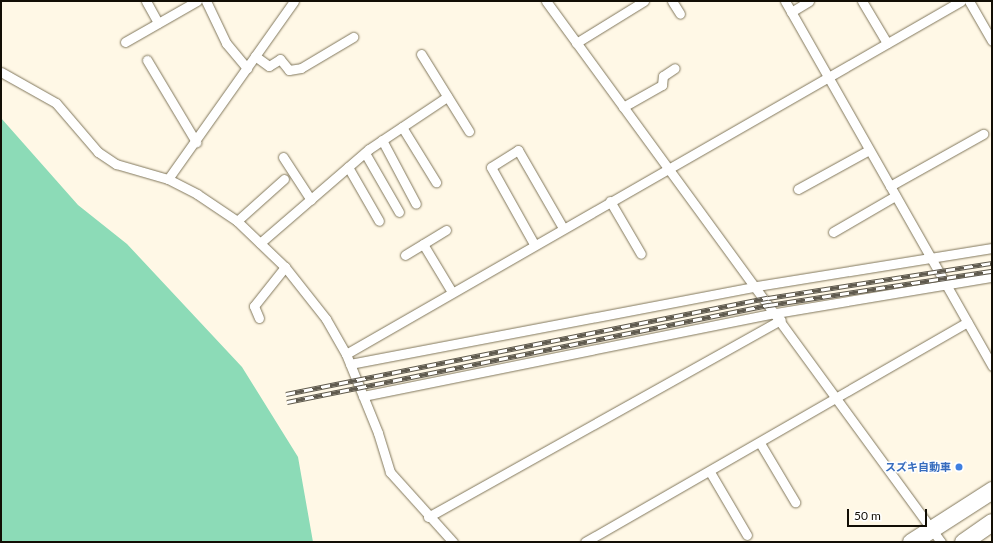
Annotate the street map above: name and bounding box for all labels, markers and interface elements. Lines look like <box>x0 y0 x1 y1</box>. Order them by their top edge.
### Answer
place label: スズキ自動車 <box>885 460 951 474</box>
marker: スズキ自動車 <box>954 462 964 472</box>
scale bar <box>849 501 929 527</box>
text: 50 m <box>854 508 881 523</box>

